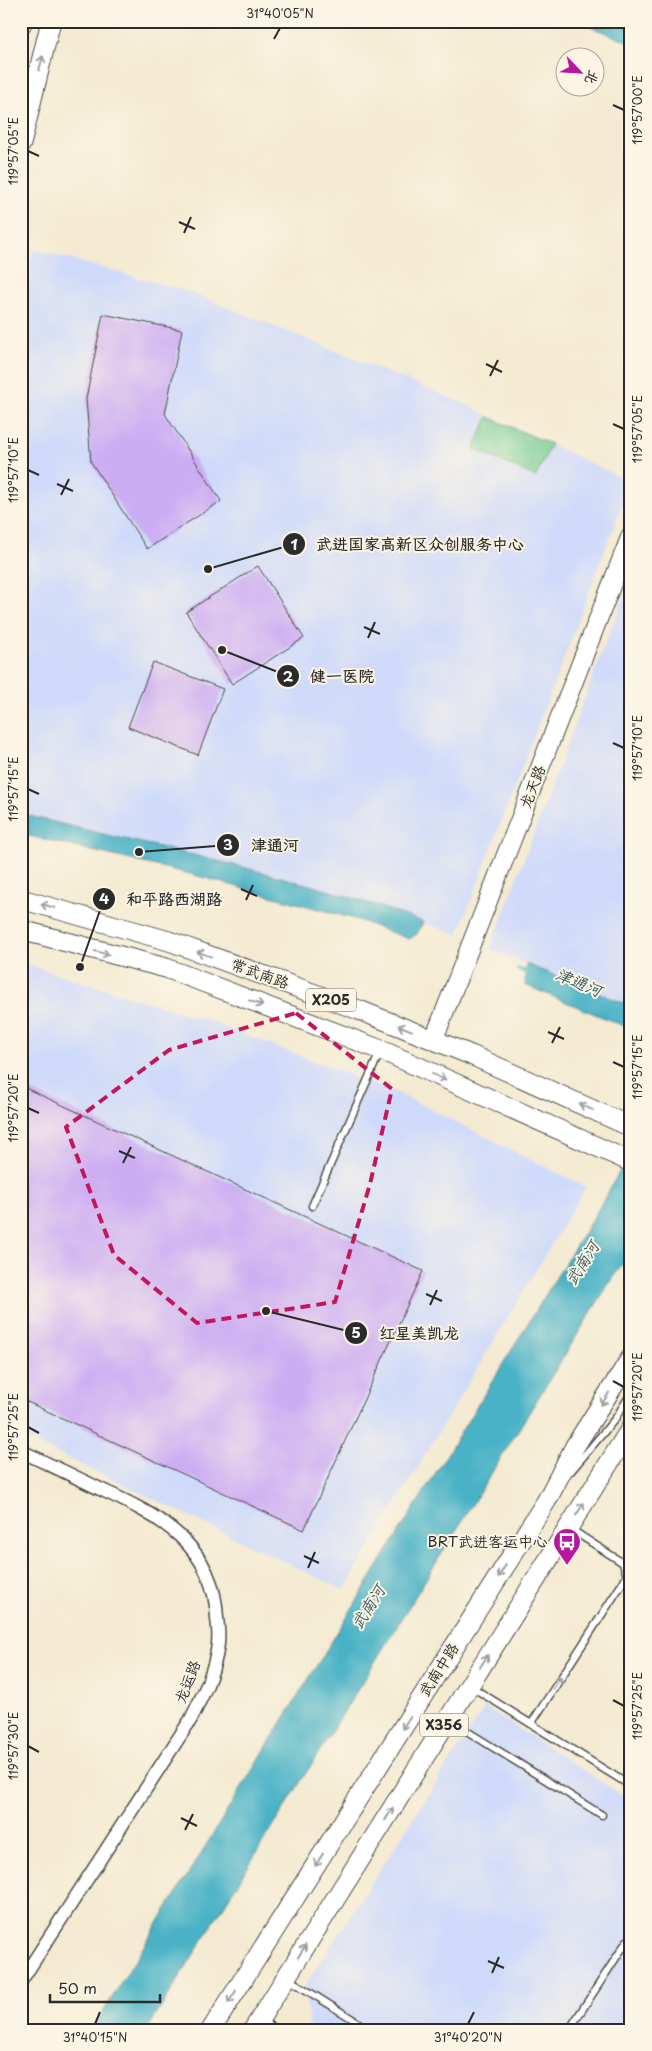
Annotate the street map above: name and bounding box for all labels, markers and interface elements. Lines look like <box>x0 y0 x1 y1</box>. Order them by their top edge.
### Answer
text: 31°40'05"N <box>246 4 314 22</box>
north arrow <box>554 48 604 98</box>
one-way arrow <box>37 56 46 72</box>
text: 北 <box>580 67 605 88</box>
text: 119°57'00"E <box>628 75 646 145</box>
text: 119°57'05"E <box>4 117 22 185</box>
text: 119°57'05"E <box>628 395 646 463</box>
text: 119°57'10"E <box>4 437 22 503</box>
callout: 武进国家高新区众创服务中心 <box>281 529 534 560</box>
text: 武进国家高新区众创服务中心 <box>316 531 524 555</box>
text: 1 <box>290 532 298 555</box>
callout: 健一医院 <box>275 661 384 692</box>
text: 健一医院 <box>310 663 374 687</box>
text: 2 <box>283 664 294 687</box>
text: 119°57'10"E <box>628 715 646 781</box>
text: 119°57'15"E <box>4 756 22 822</box>
street label: 龙天路 <box>513 761 550 812</box>
callout: 津通河 <box>216 829 309 860</box>
text: 3 <box>223 832 233 855</box>
text: 津通河 <box>251 832 299 856</box>
callout: 和平路西湖路 <box>91 883 232 914</box>
text: 4 <box>99 886 109 909</box>
text: 和平路西湖路 <box>126 886 222 910</box>
one-way arrow <box>41 901 57 911</box>
one-way arrow <box>94 948 110 958</box>
one-way arrow <box>196 949 212 958</box>
street label: 常武南路 <box>228 952 293 994</box>
water label: 津通河 <box>553 961 609 1003</box>
road number: X205 <box>306 988 356 1012</box>
one-way arrow <box>248 999 263 1008</box>
one-way arrow <box>398 1023 414 1032</box>
text: 119°57'15"E <box>628 1034 646 1100</box>
one-way arrow <box>431 1072 446 1082</box>
text: 119°57'20"E <box>4 1073 22 1143</box>
one-way arrow <box>579 1101 594 1111</box>
water label: 武南河 <box>558 1233 606 1289</box>
callout: 红星美凯龙 <box>344 1318 469 1349</box>
text: 5 <box>351 1320 361 1343</box>
text: 红星美凯龙 <box>379 1320 459 1344</box>
text: 119°57'20"E <box>628 1352 646 1422</box>
one-way arrow <box>599 1392 610 1406</box>
text: 119°57'25"E <box>4 1393 22 1461</box>
one-way arrow <box>575 1502 585 1516</box>
bus stop icon: BRT武进客运中心 <box>552 1527 582 1566</box>
place label: BRT武进客运中心 <box>428 1529 548 1552</box>
one-way arrow <box>497 1563 507 1577</box>
water label: 武南河 <box>344 1577 392 1633</box>
street label: 武南中路 <box>412 1638 463 1701</box>
one-way arrow <box>480 1655 490 1669</box>
street label: 龙运路 <box>168 1656 205 1707</box>
text: 119°57'25"E <box>628 1672 646 1740</box>
one-way arrow <box>552 1676 562 1690</box>
text: 119°57'30"E <box>4 1712 22 1780</box>
road number: X356 <box>420 1714 468 1736</box>
one-way arrow <box>401 1715 411 1729</box>
one-way arrow <box>384 1807 394 1821</box>
one-way arrow <box>314 1853 324 1867</box>
one-way arrow <box>298 1945 308 1959</box>
scale bar <box>50 1971 160 2003</box>
text: 50 m <box>58 1976 97 1999</box>
one-way arrow <box>227 1990 237 2004</box>
text: 31°40'15"N <box>63 2028 127 2046</box>
text: 31°40'20"N <box>434 2028 502 2046</box>

